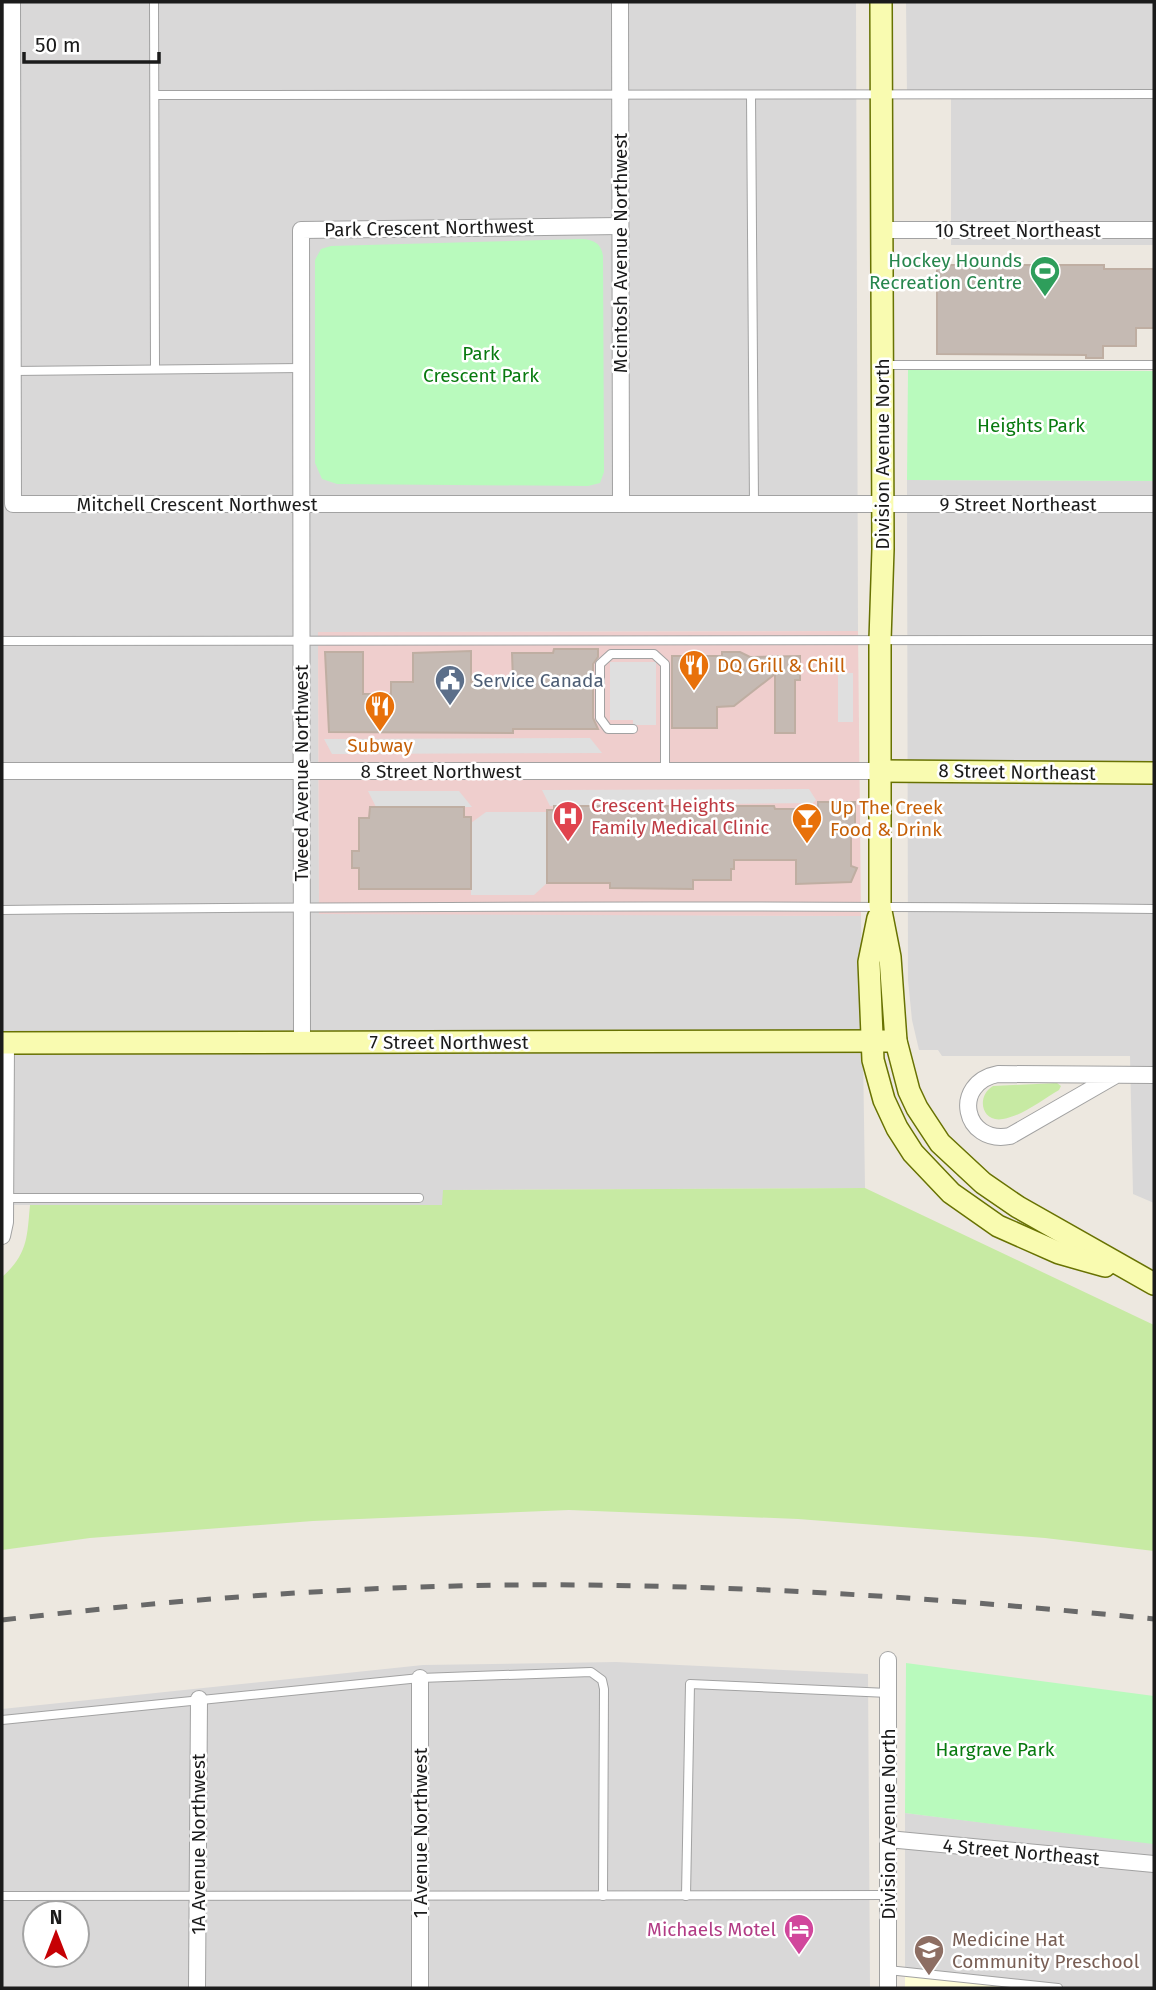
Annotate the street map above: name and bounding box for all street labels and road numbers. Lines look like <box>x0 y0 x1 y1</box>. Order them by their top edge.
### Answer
street label: Mcintosh Avenue Northwest <box>609 133 632 373</box>
street label: Park Crescent Northwest <box>324 215 534 241</box>
street label: 10 Street Northeast <box>935 219 1101 242</box>
street label: Division Avenue North <box>871 358 894 550</box>
street label: Mitchell Crescent Northwest <box>77 493 318 516</box>
street label: 9 Street Northeast <box>939 493 1097 516</box>
street label: Tweed Avenue Northwest <box>290 664 313 882</box>
street label: 8 Street Northeast <box>938 759 1096 785</box>
street label: 8 Street Northwest <box>360 760 522 783</box>
street label: 7 Street Northwest <box>369 1031 529 1054</box>
street label: Division Avenue North <box>877 1728 900 1920</box>
street label: 1 Avenue Northwest <box>409 1748 432 1918</box>
street label: 1A Avenue Northwest <box>187 1753 210 1935</box>
street label: 4 Street Northeast <box>942 1834 1100 1870</box>

